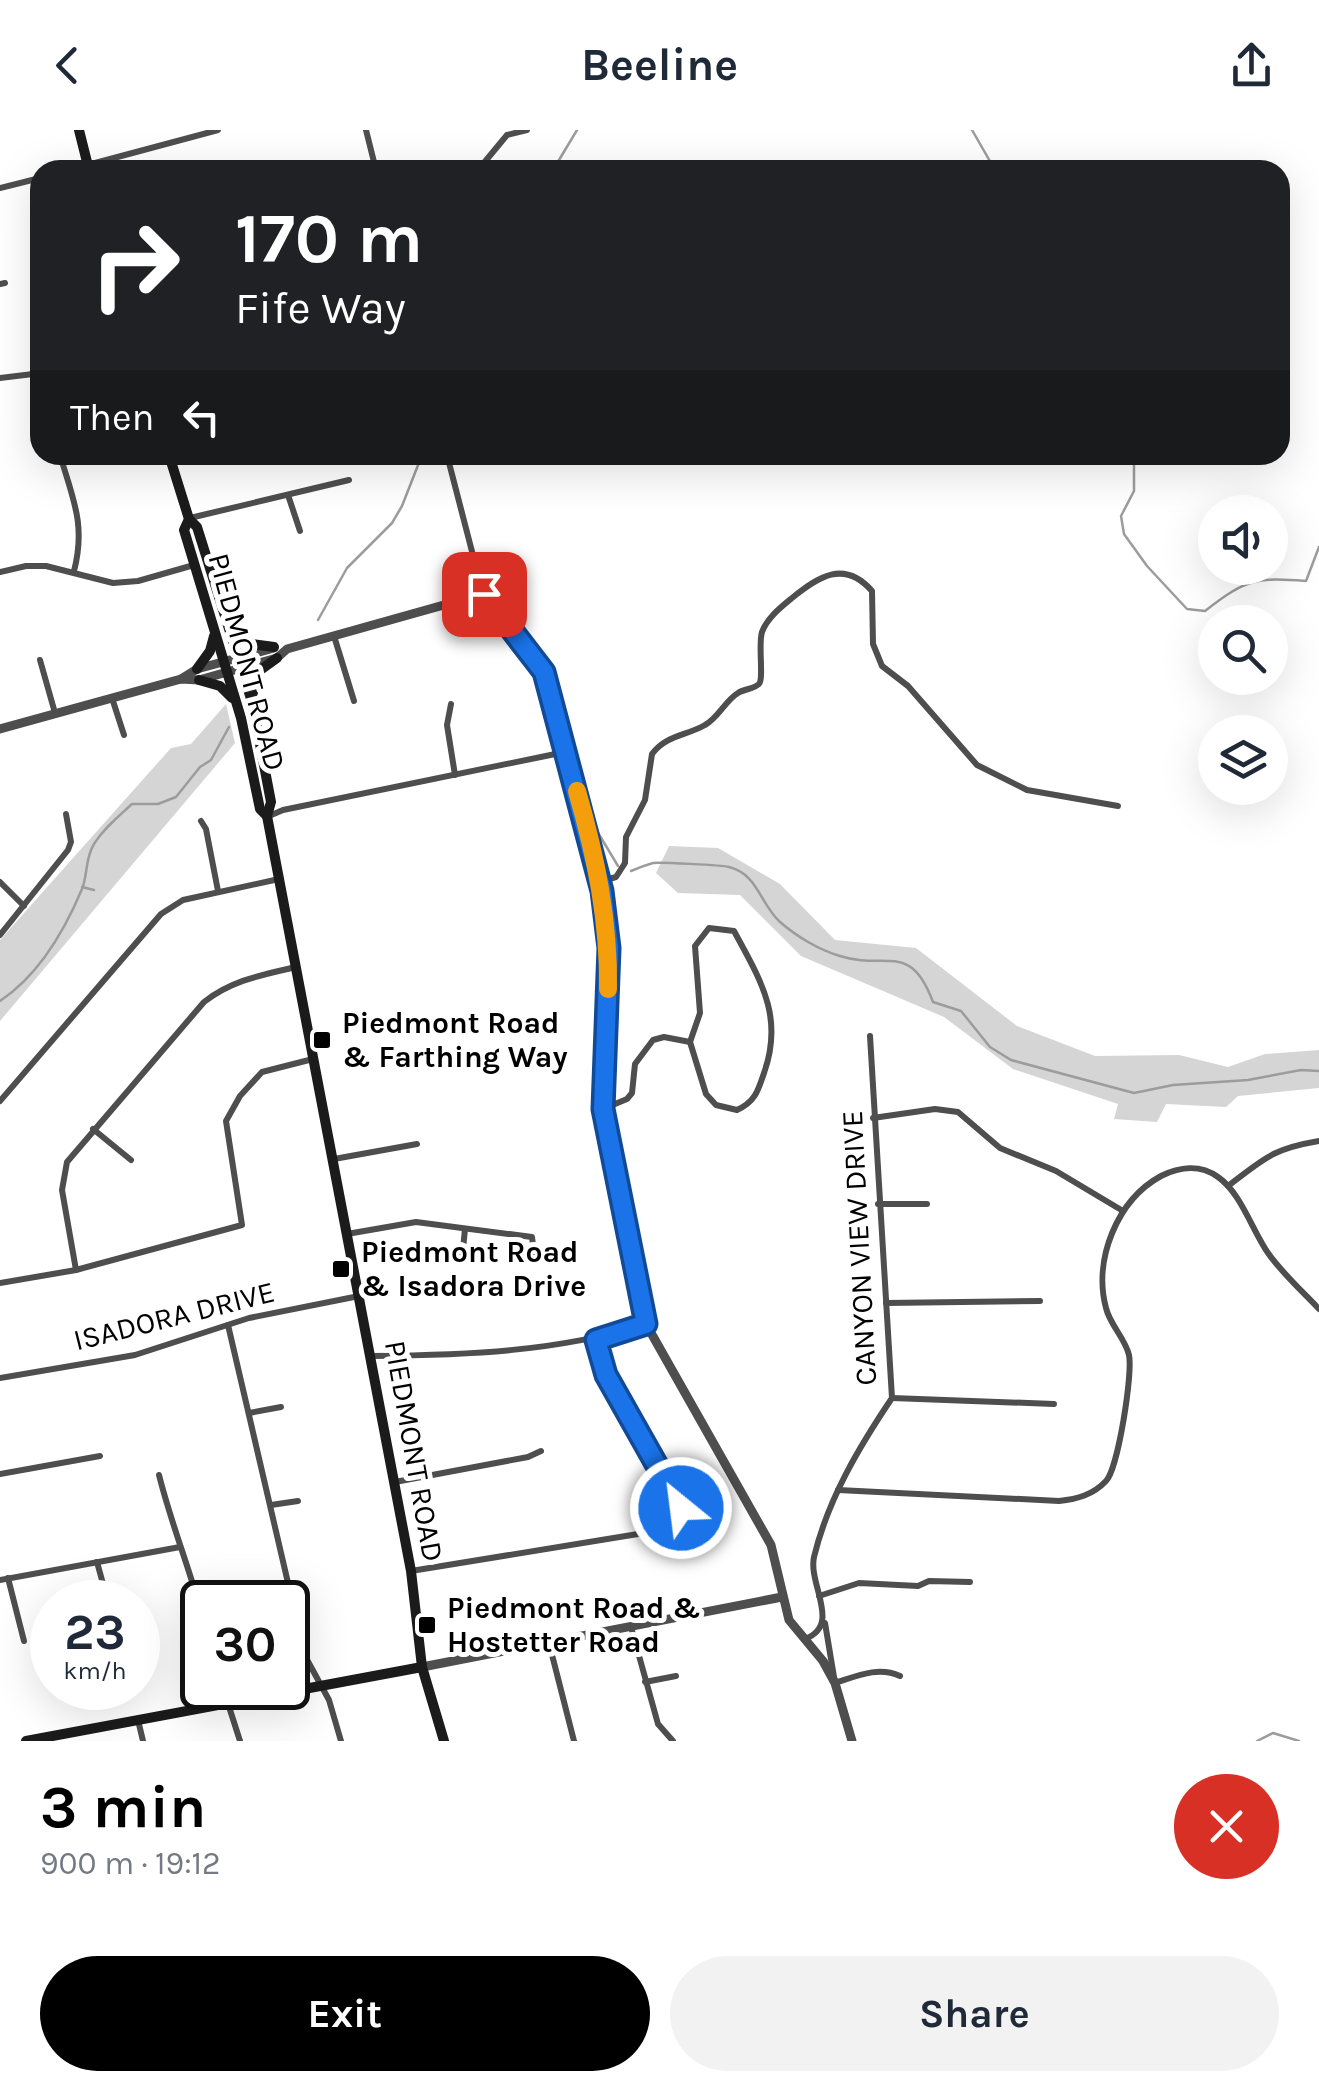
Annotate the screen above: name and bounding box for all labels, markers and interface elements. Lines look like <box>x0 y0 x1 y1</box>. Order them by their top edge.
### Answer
icon: back <box>40 38 95 93</box>
icon: share <box>1224 38 1279 93</box>
text: Beeline <box>581 39 738 91</box>
text: 170 m <box>235 198 423 280</box>
icon: right <box>70 200 200 330</box>
text: Fife Way <box>235 282 406 334</box>
icon: left <box>174 390 229 445</box>
text: Then <box>70 395 154 440</box>
map controls <box>1198 495 1288 805</box>
button: sound <box>1198 495 1288 585</box>
street label: PIEDMONT ROAD <box>201 549 293 775</box>
pin <box>442 552 527 637</box>
icon: arrive <box>457 567 512 622</box>
button: search <box>1198 605 1288 695</box>
button: layers <box>1198 715 1288 805</box>
place label: Piedmont Road & Farthing Way <box>342 1005 568 1075</box>
marker: Piedmont Road & Farthing Way <box>311 1029 333 1051</box>
street label: CANYON VIEW DRIVE <box>834 1109 884 1387</box>
place label: Piedmont Road & Isadora Drive <box>361 1234 586 1304</box>
marker: Piedmont Road & Isadora Drive <box>330 1258 352 1280</box>
street label: ISADORA DRIVE <box>70 1274 278 1358</box>
street label: PIEDMONT ROAD <box>377 1338 451 1564</box>
position arrow <box>629 1456 733 1560</box>
speed limit sign: 30 <box>180 1580 310 1710</box>
place label: Piedmont Road & Hostetter Road <box>447 1590 701 1660</box>
text: 23 <box>64 1603 126 1662</box>
marker: Piedmont Road & Hostetter Road <box>416 1614 438 1636</box>
text: km/h <box>63 1656 127 1685</box>
text: 3 min <box>40 1772 207 1842</box>
button: close <box>1174 1774 1279 1879</box>
text: 900 m · 19:12 <box>40 1845 221 1882</box>
button: Exit <box>40 1956 650 2071</box>
button: Share <box>670 1956 1279 2071</box>

